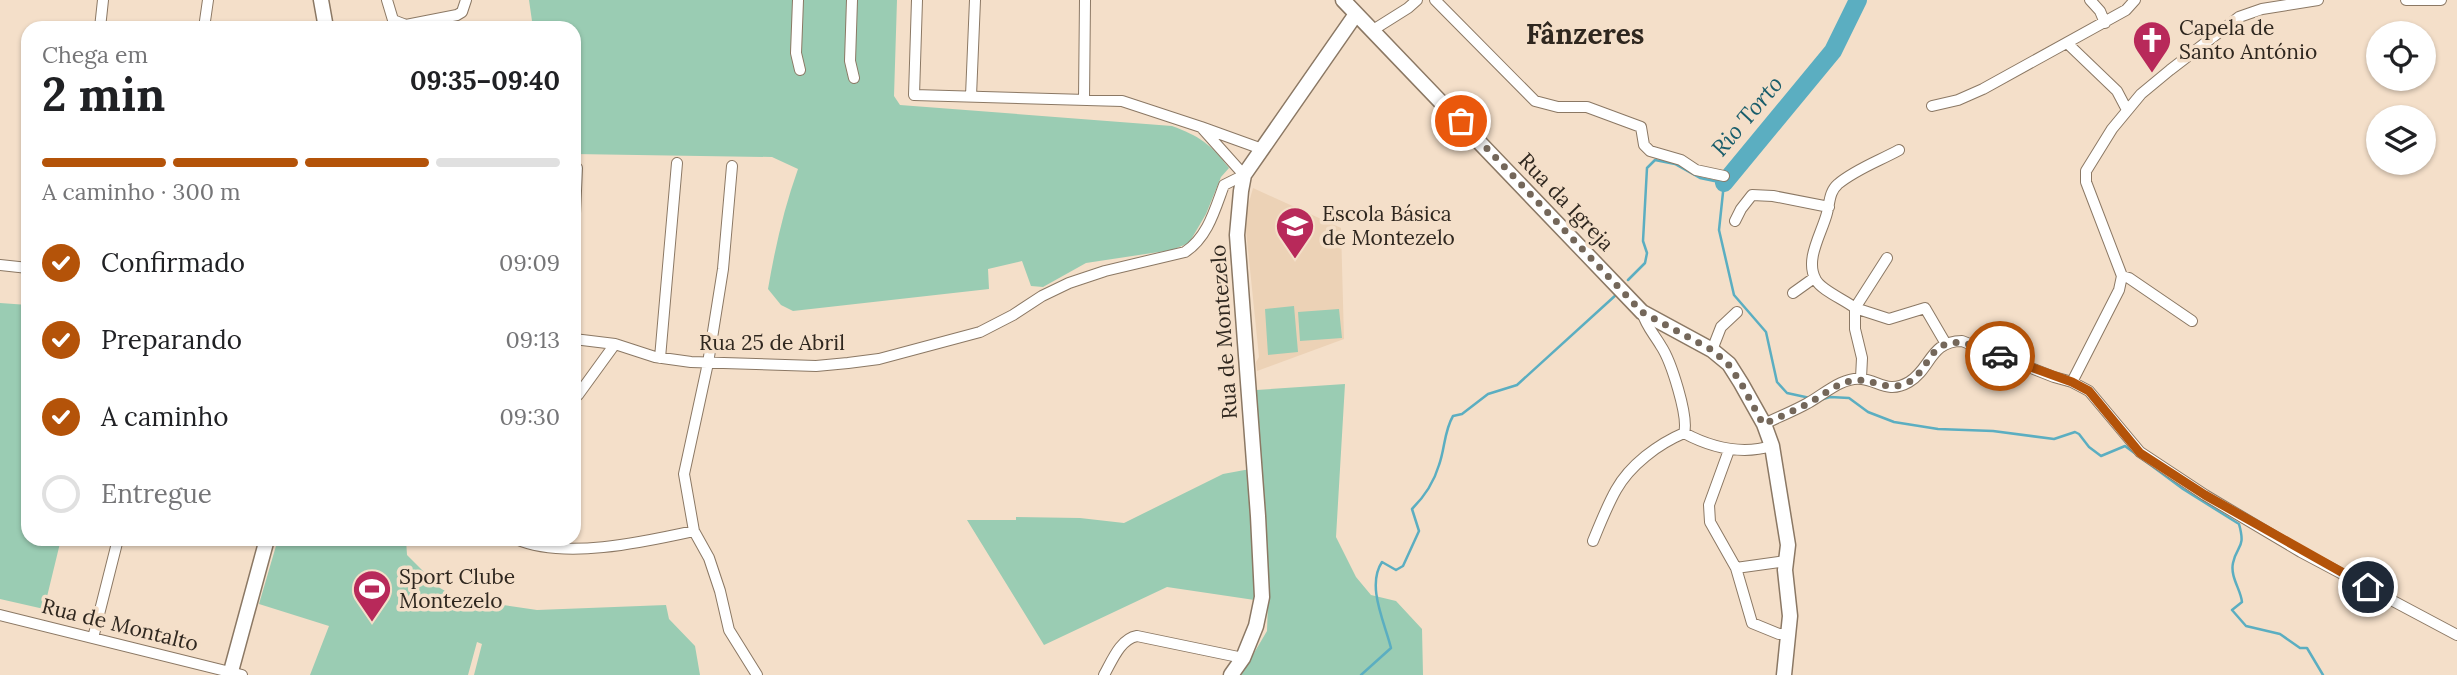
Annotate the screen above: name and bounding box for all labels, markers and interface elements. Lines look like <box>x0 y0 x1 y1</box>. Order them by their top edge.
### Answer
place label: Capela de Santo António <box>2179 14 2317 65</box>
district label: Fânzeres <box>1526 16 1644 52</box>
church icon: Capela de Santo António <box>2131 19 2173 74</box>
map controls <box>2366 21 2436 175</box>
button: locate <box>2366 21 2436 91</box>
text: Chega em <box>42 40 148 69</box>
text: 09:35–09:40 <box>410 64 560 97</box>
text: 2 min <box>42 65 165 124</box>
water label: Rio Torto <box>1705 70 1789 162</box>
pin <box>1431 91 1491 151</box>
icon: bag <box>1442 102 1480 140</box>
button: layers <box>2366 105 2436 175</box>
street label: Rua da Igreja <box>1513 147 1620 256</box>
text: A caminho · 300 m <box>42 177 241 206</box>
place label: Escola Básica de Montezelo <box>1322 200 1455 251</box>
school or university icon: Escola Básica de Montezelo <box>1274 205 1316 260</box>
icon: check <box>42 244 80 282</box>
street label: Rua de Montezelo <box>1204 244 1243 420</box>
text: Confirmado <box>101 246 245 279</box>
text: 09:09 <box>499 248 560 277</box>
icon: check <box>42 321 80 359</box>
courier <box>1965 321 2035 391</box>
text: Preparando <box>101 323 242 356</box>
text: 09:13 <box>505 325 560 354</box>
street label: Rua 25 de Abril <box>699 329 845 356</box>
icon: car <box>1981 337 2019 375</box>
icon: check <box>42 398 80 436</box>
text: A caminho <box>101 400 228 433</box>
text: 09:30 <box>500 402 560 431</box>
text: Entregue <box>101 477 212 510</box>
pin <box>2338 557 2398 617</box>
place label: Sport Clube Montezelo <box>399 563 515 614</box>
sports icon: Sport Clube Montezelo <box>351 568 393 623</box>
icon: home <box>2349 568 2387 606</box>
street label: Rua de Montalto <box>39 592 201 657</box>

